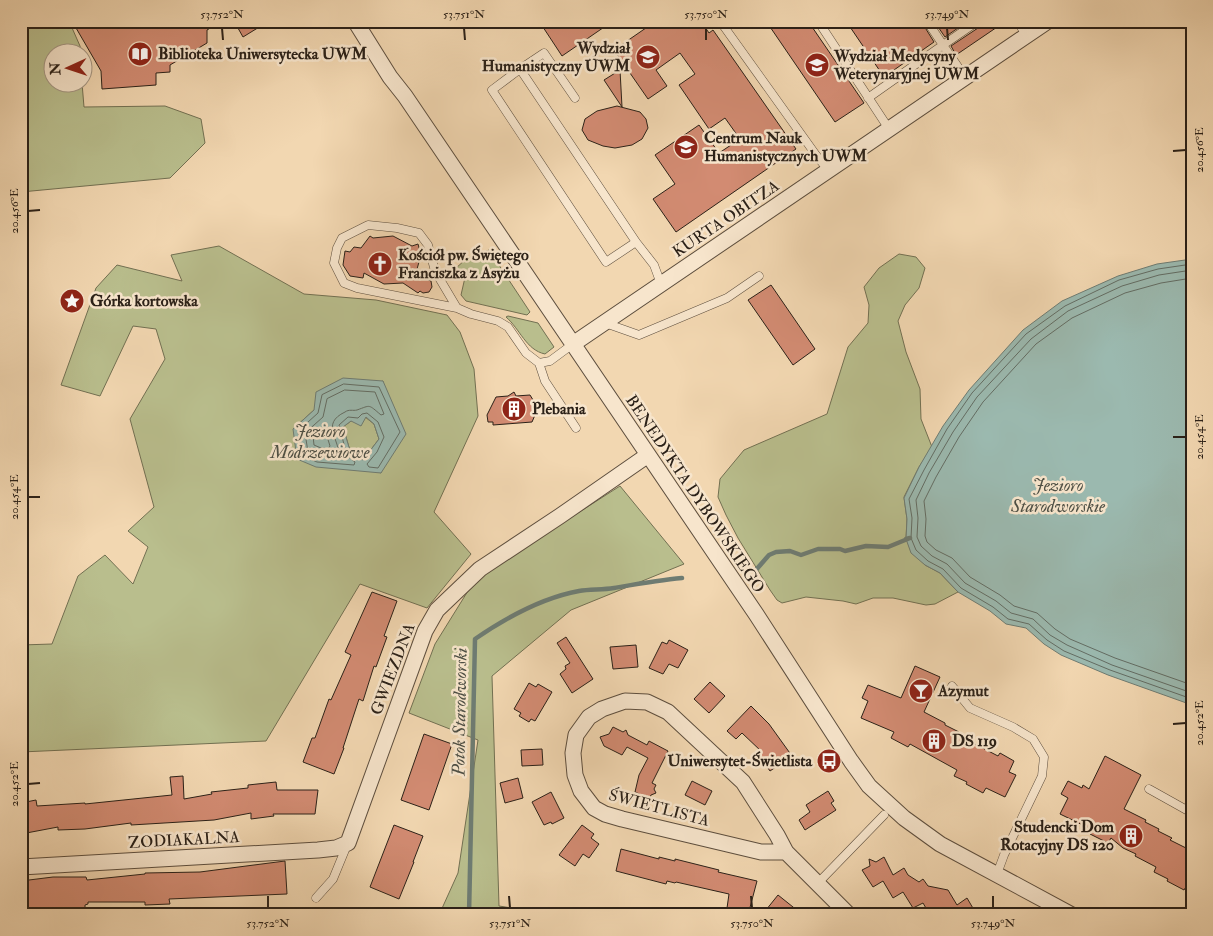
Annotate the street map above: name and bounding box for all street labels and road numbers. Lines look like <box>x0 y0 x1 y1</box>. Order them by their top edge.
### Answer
street label: KURTA OBITZA <box>669 176 783 262</box>
street label: BENEDYKTA DYBOWSKIEGO <box>621 391 769 597</box>
street label: GWIEZDNA <box>366 620 420 718</box>
street label: ŚWIETLISTA <box>606 785 712 831</box>
street label: ZODIAKALNA <box>128 827 240 853</box>

